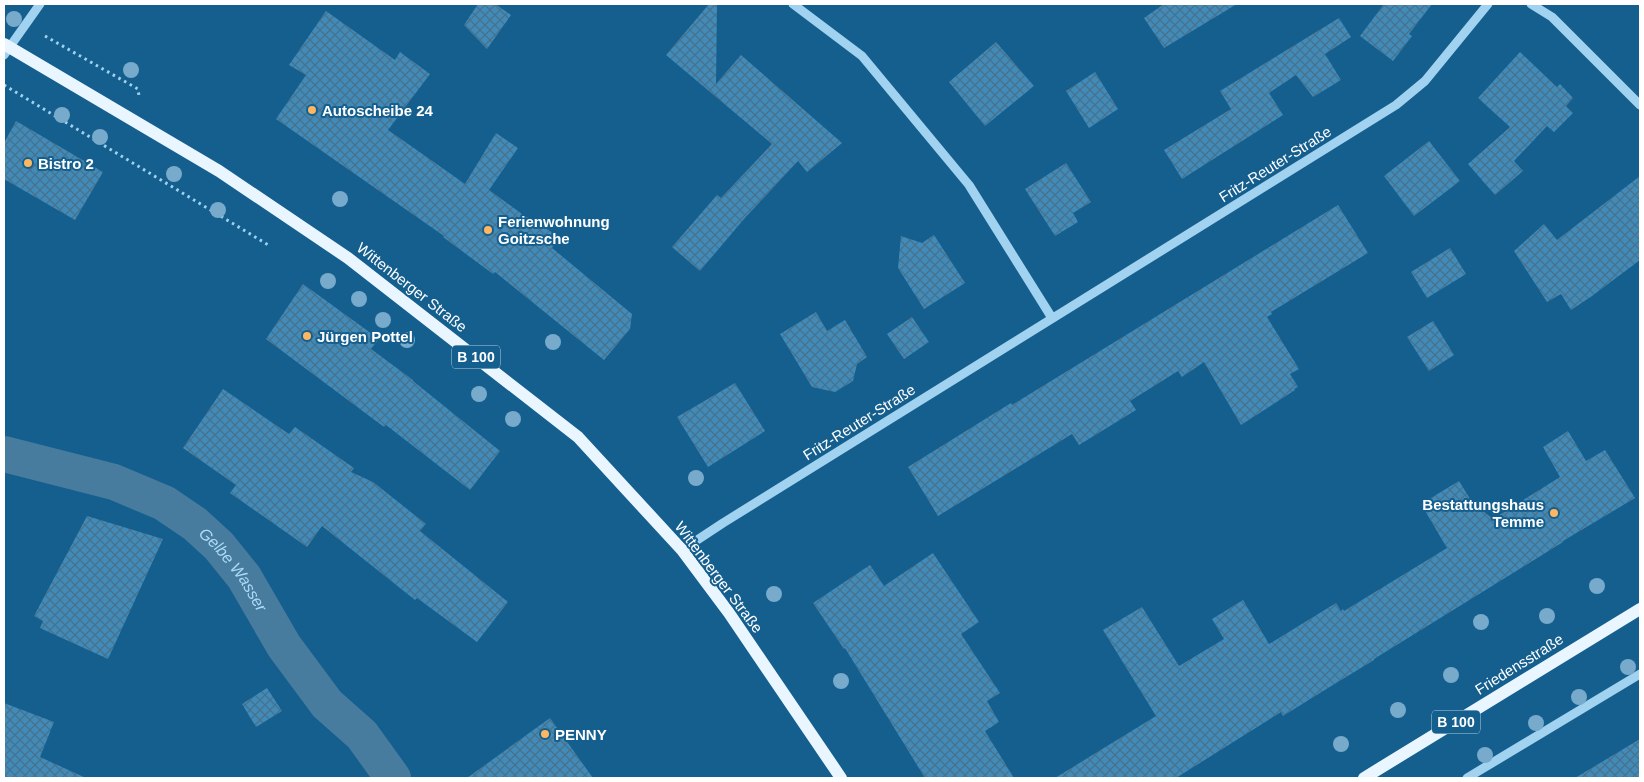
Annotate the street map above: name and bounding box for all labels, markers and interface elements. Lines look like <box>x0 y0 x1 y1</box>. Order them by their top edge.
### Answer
place label: Autoscheibe 24 <box>322 102 434 119</box>
marker: Autoscheibe 24 <box>306 104 318 116</box>
street label: Fritz-Reuter-Straße <box>1216 123 1334 205</box>
place label: Bistro 2 <box>38 155 94 172</box>
marker: Bistro 2 <box>22 157 34 169</box>
place label: Ferienwohnung Goitzsche <box>498 213 610 247</box>
marker: Ferienwohnung Goitzsche <box>482 224 494 236</box>
street label: Wittenberger Straße <box>354 239 470 335</box>
place label: Jürgen Pottel <box>317 328 413 345</box>
marker: Jürgen Pottel <box>301 330 313 342</box>
road number: B 100 <box>452 346 500 368</box>
street label: Fritz-Reuter-Straße <box>800 381 918 463</box>
place label: Bestattungshaus Temme <box>1422 496 1544 530</box>
marker: Bestattungshaus Temme <box>1548 507 1560 519</box>
street label: Wittenberger Straße <box>672 518 766 636</box>
water label: Gelbe Wasser <box>196 524 271 615</box>
street label: Friedensstraße <box>1472 630 1566 698</box>
road number: B 100 <box>1432 710 1480 734</box>
place label: PENNY <box>555 726 607 743</box>
marker: PENNY <box>539 728 551 740</box>

